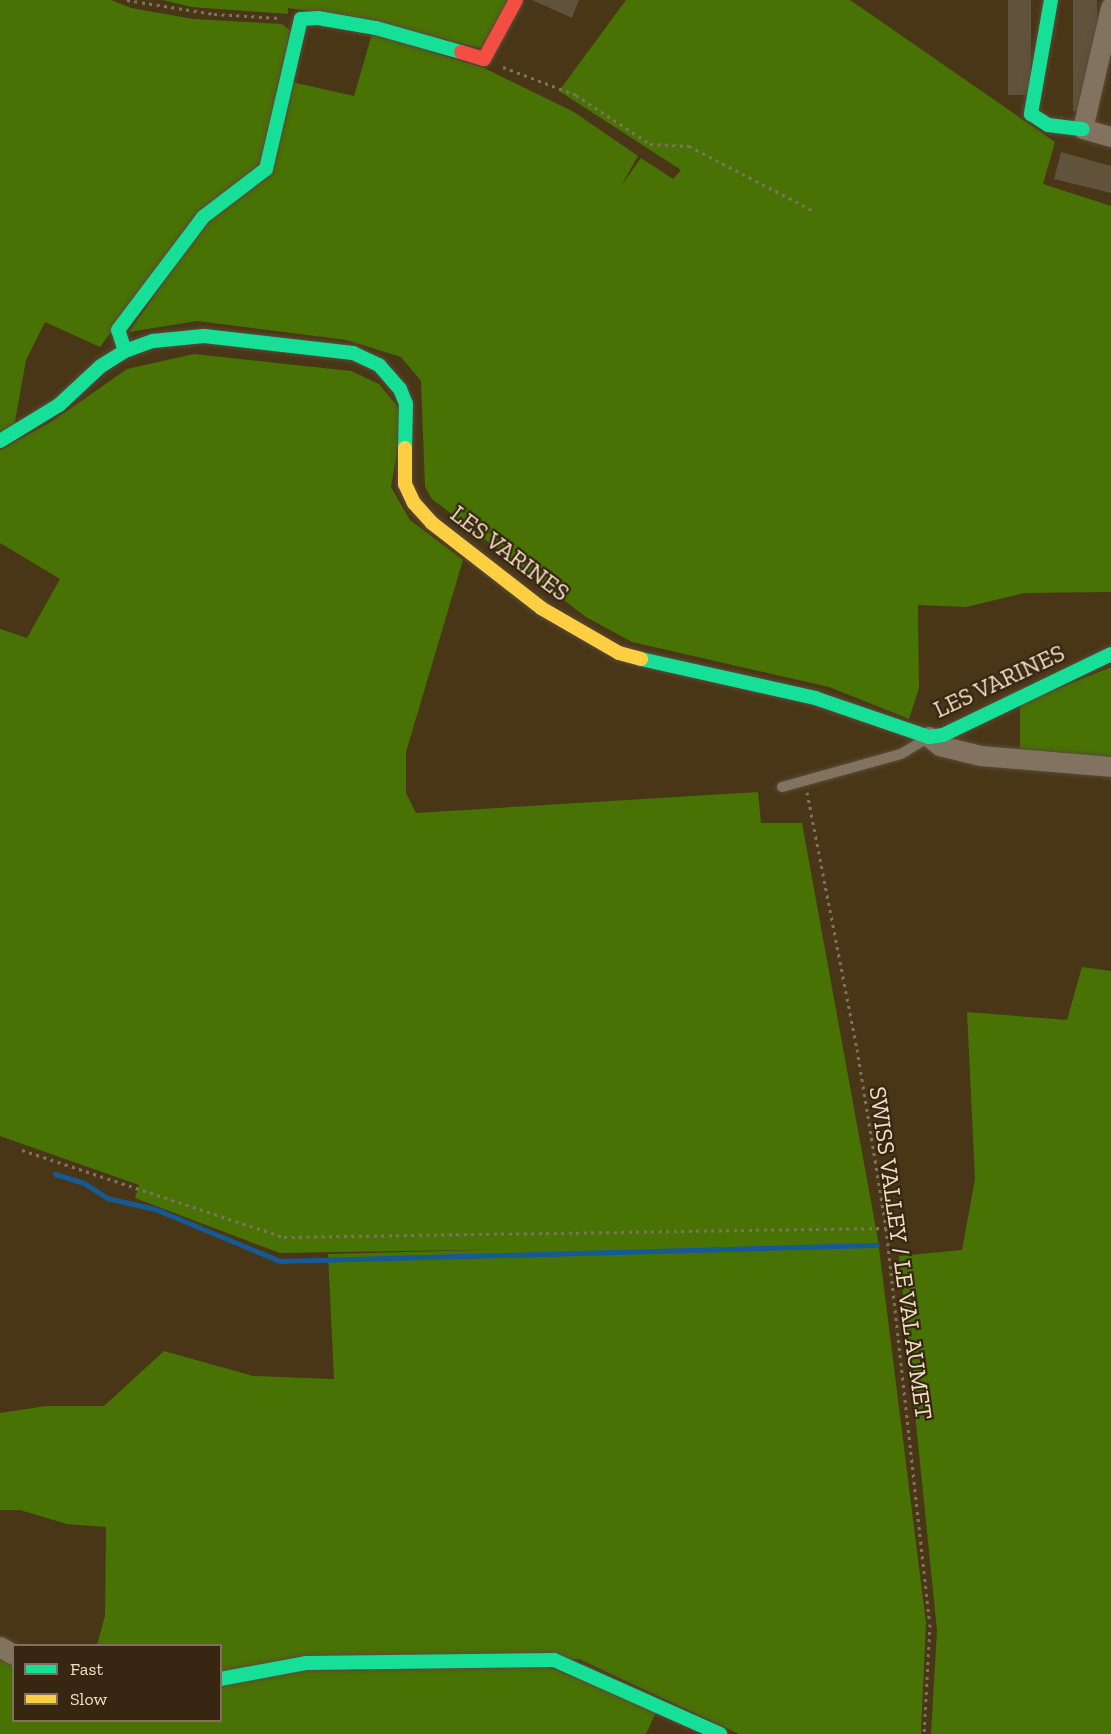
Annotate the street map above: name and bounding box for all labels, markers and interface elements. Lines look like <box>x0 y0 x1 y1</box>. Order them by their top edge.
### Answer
street label: LES VARINES <box>445 499 575 607</box>
street label: LES VARINES <box>929 638 1069 724</box>
street label: SWISS VALLEY / LE VAL AUMET <box>863 1083 939 1423</box>
legend <box>12 1644 222 1722</box>
text: Fast <box>70 1658 103 1680</box>
text: Slow <box>70 1688 107 1710</box>

